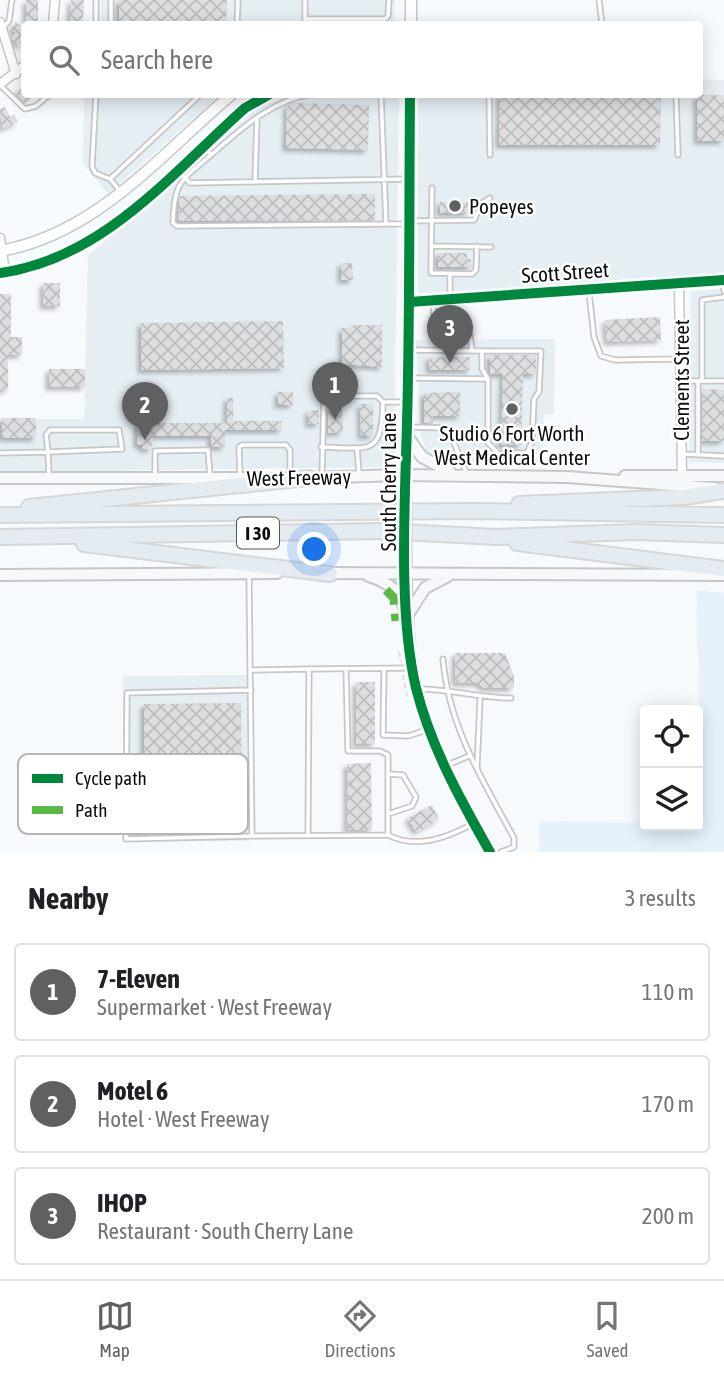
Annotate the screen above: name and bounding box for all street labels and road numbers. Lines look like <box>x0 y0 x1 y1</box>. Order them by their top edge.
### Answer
street label: Scott Street <box>521 257 609 287</box>
street label: Clements Street <box>669 319 693 441</box>
street label: South Cherry Lane <box>376 413 400 551</box>
street label: West Freeway <box>247 464 352 490</box>
road number: I 30 <box>237 518 279 548</box>

